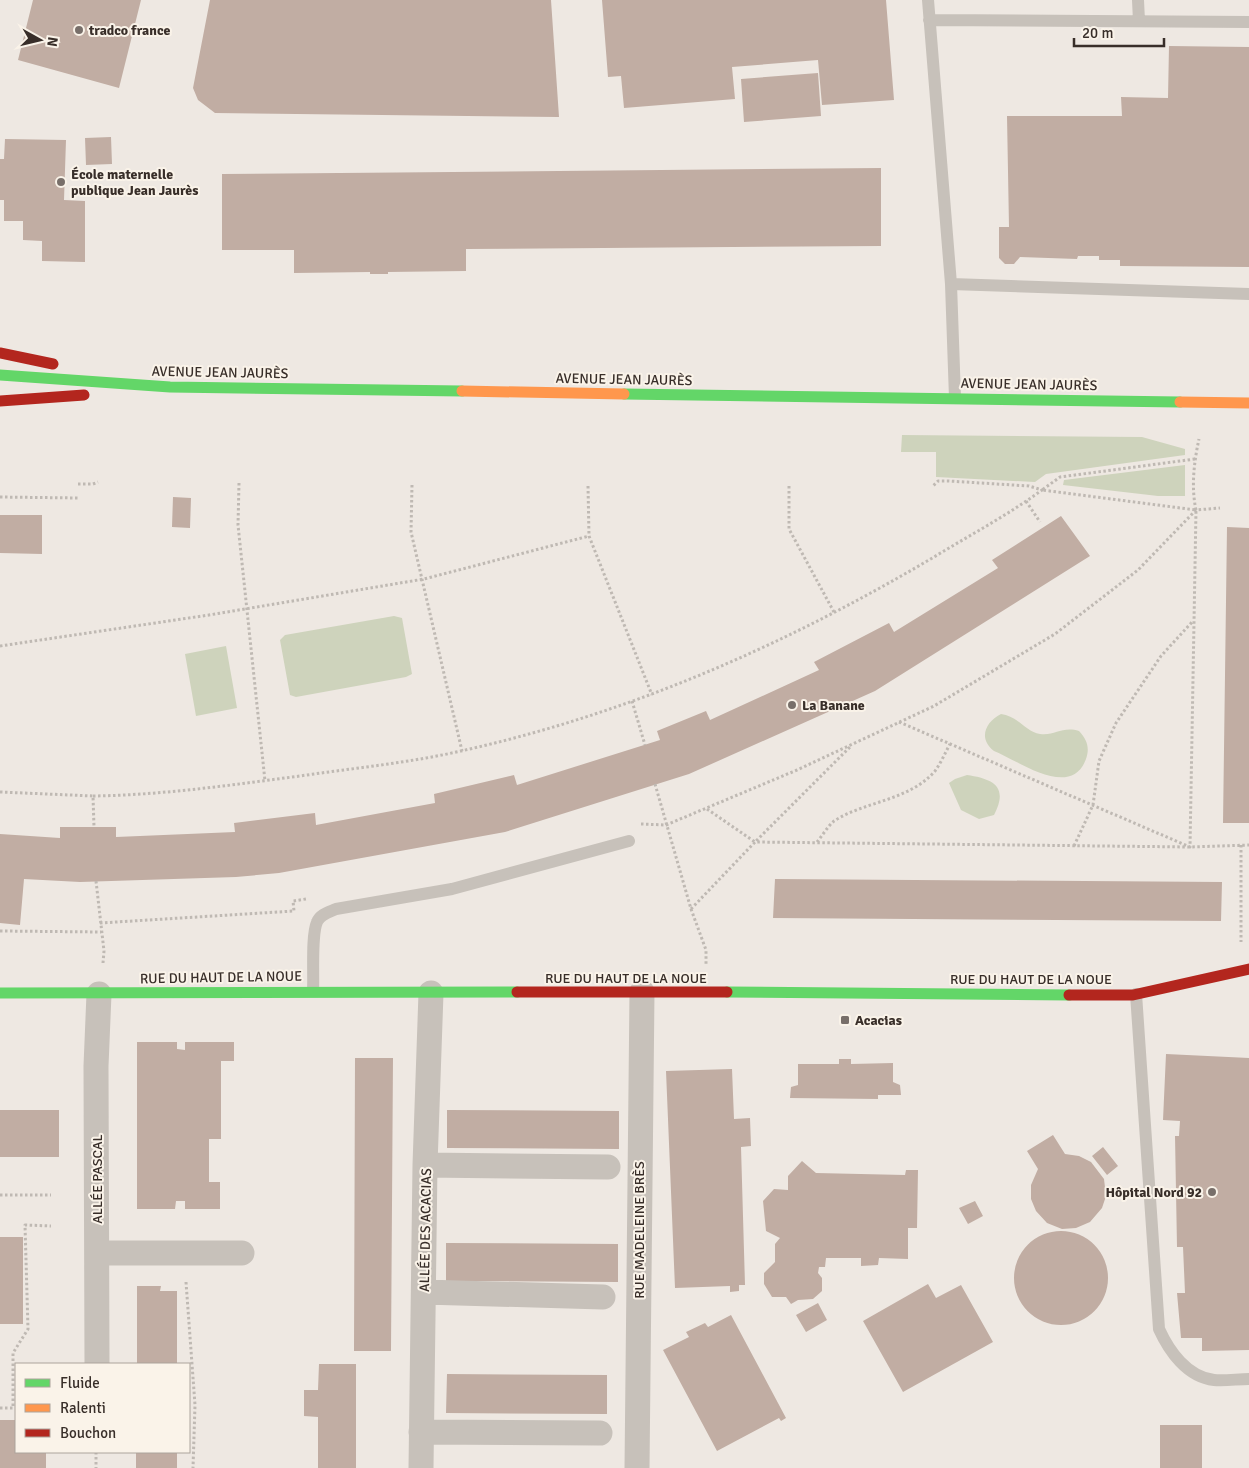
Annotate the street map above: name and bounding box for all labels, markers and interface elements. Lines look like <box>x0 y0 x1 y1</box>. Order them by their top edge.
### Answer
north arrow <box>15 15 65 65</box>
scale bar <box>1074 15 1164 47</box>
place label: tradco france <box>88 22 170 39</box>
marker: tradco france <box>73 24 85 36</box>
text: 20 m <box>1082 24 1113 42</box>
text: N <box>43 36 61 48</box>
place label: École maternelle publique Jean Jaurès <box>71 166 198 199</box>
marker: École maternelle publique Jean Jaurès <box>55 176 67 188</box>
street label: AVENUE JEAN JAURÈS <box>151 363 289 382</box>
street label: AVENUE JEAN JAURÈS <box>555 370 693 389</box>
street label: AVENUE JEAN JAURÈS <box>960 375 1098 394</box>
place label: La Banane <box>802 697 865 714</box>
marker: La Banane <box>786 699 798 711</box>
street label: RUE DU HAUT DE LA NOUE <box>140 968 302 987</box>
street label: RUE DU HAUT DE LA NOUE <box>545 970 707 987</box>
street label: RUE DU HAUT DE LA NOUE <box>950 971 1112 988</box>
place label: Acacias <box>855 1012 902 1029</box>
marker: Acacias <box>839 1014 851 1026</box>
street label: ALLÉE PASCAL <box>89 1134 106 1224</box>
street label: RUE MADELEINE BRÈS <box>631 1161 648 1299</box>
street label: ALLÉE DES ACACIAS <box>416 1168 435 1292</box>
place label: Hôpital Nord 92 <box>1105 1184 1202 1201</box>
marker: Hôpital Nord 92 <box>1206 1186 1218 1198</box>
legend <box>15 1363 190 1453</box>
text: Fluide <box>60 1374 100 1392</box>
text: Ralenti <box>60 1399 106 1417</box>
text: Bouchon <box>60 1424 116 1442</box>

